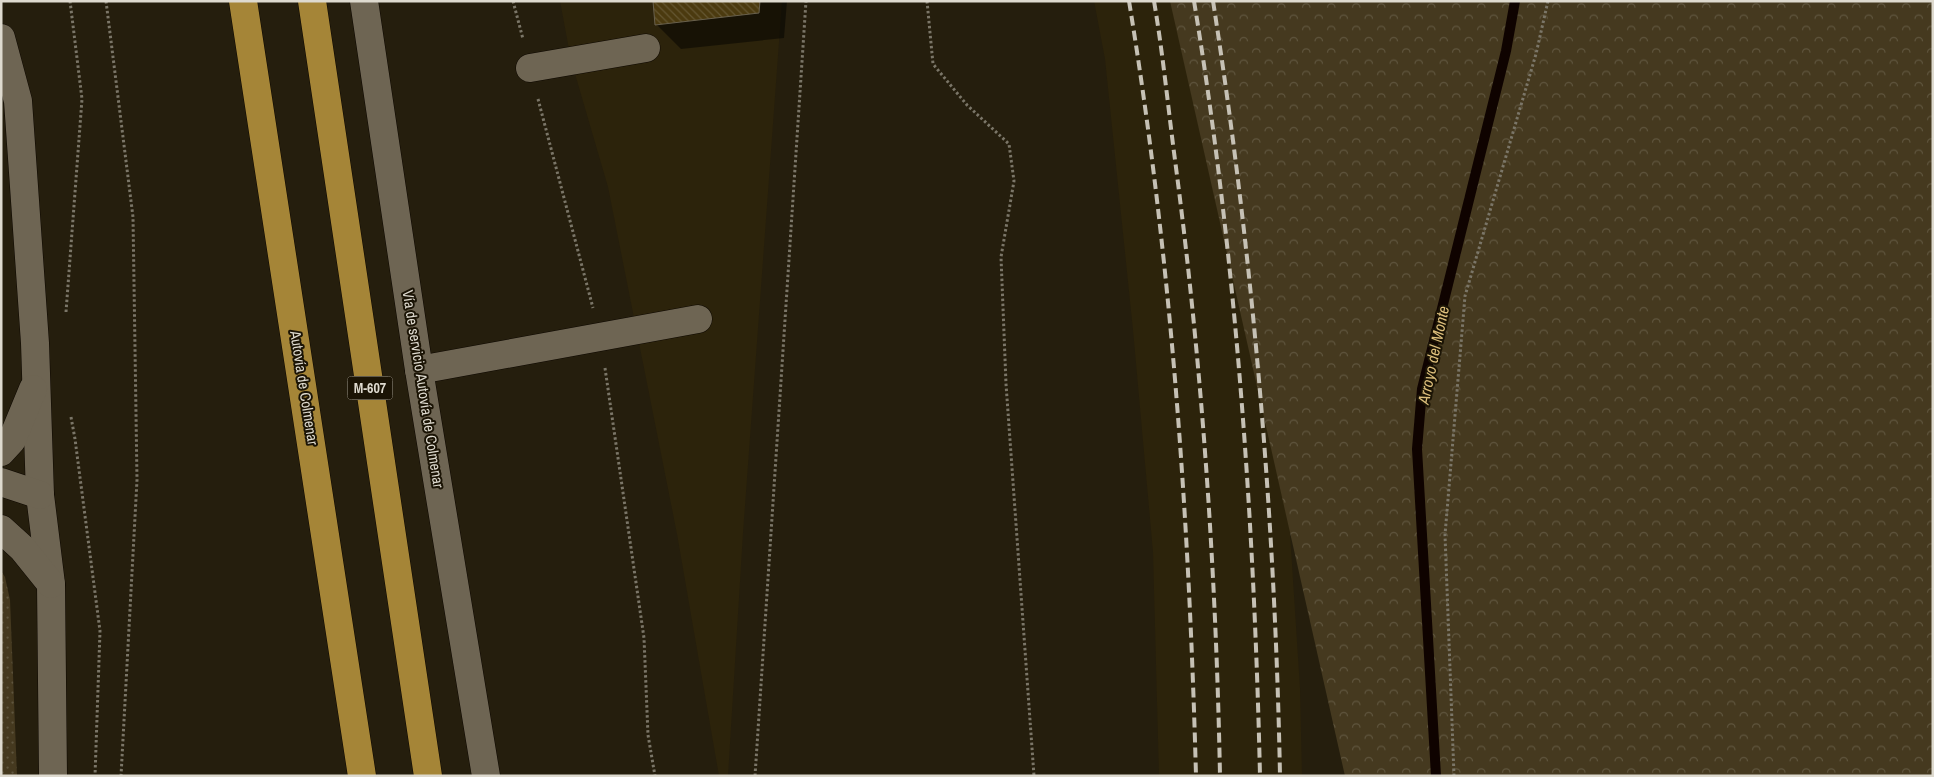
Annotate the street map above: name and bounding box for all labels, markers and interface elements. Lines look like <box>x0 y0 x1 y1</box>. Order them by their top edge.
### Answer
street label: Vía de servicio Autovía de Colmenar <box>397 288 450 489</box>
water label: Arroyo del Monte <box>1412 304 1454 407</box>
street label: Autovía de Colmenar <box>285 328 324 447</box>
road number: M-607 <box>348 376 392 399</box>

